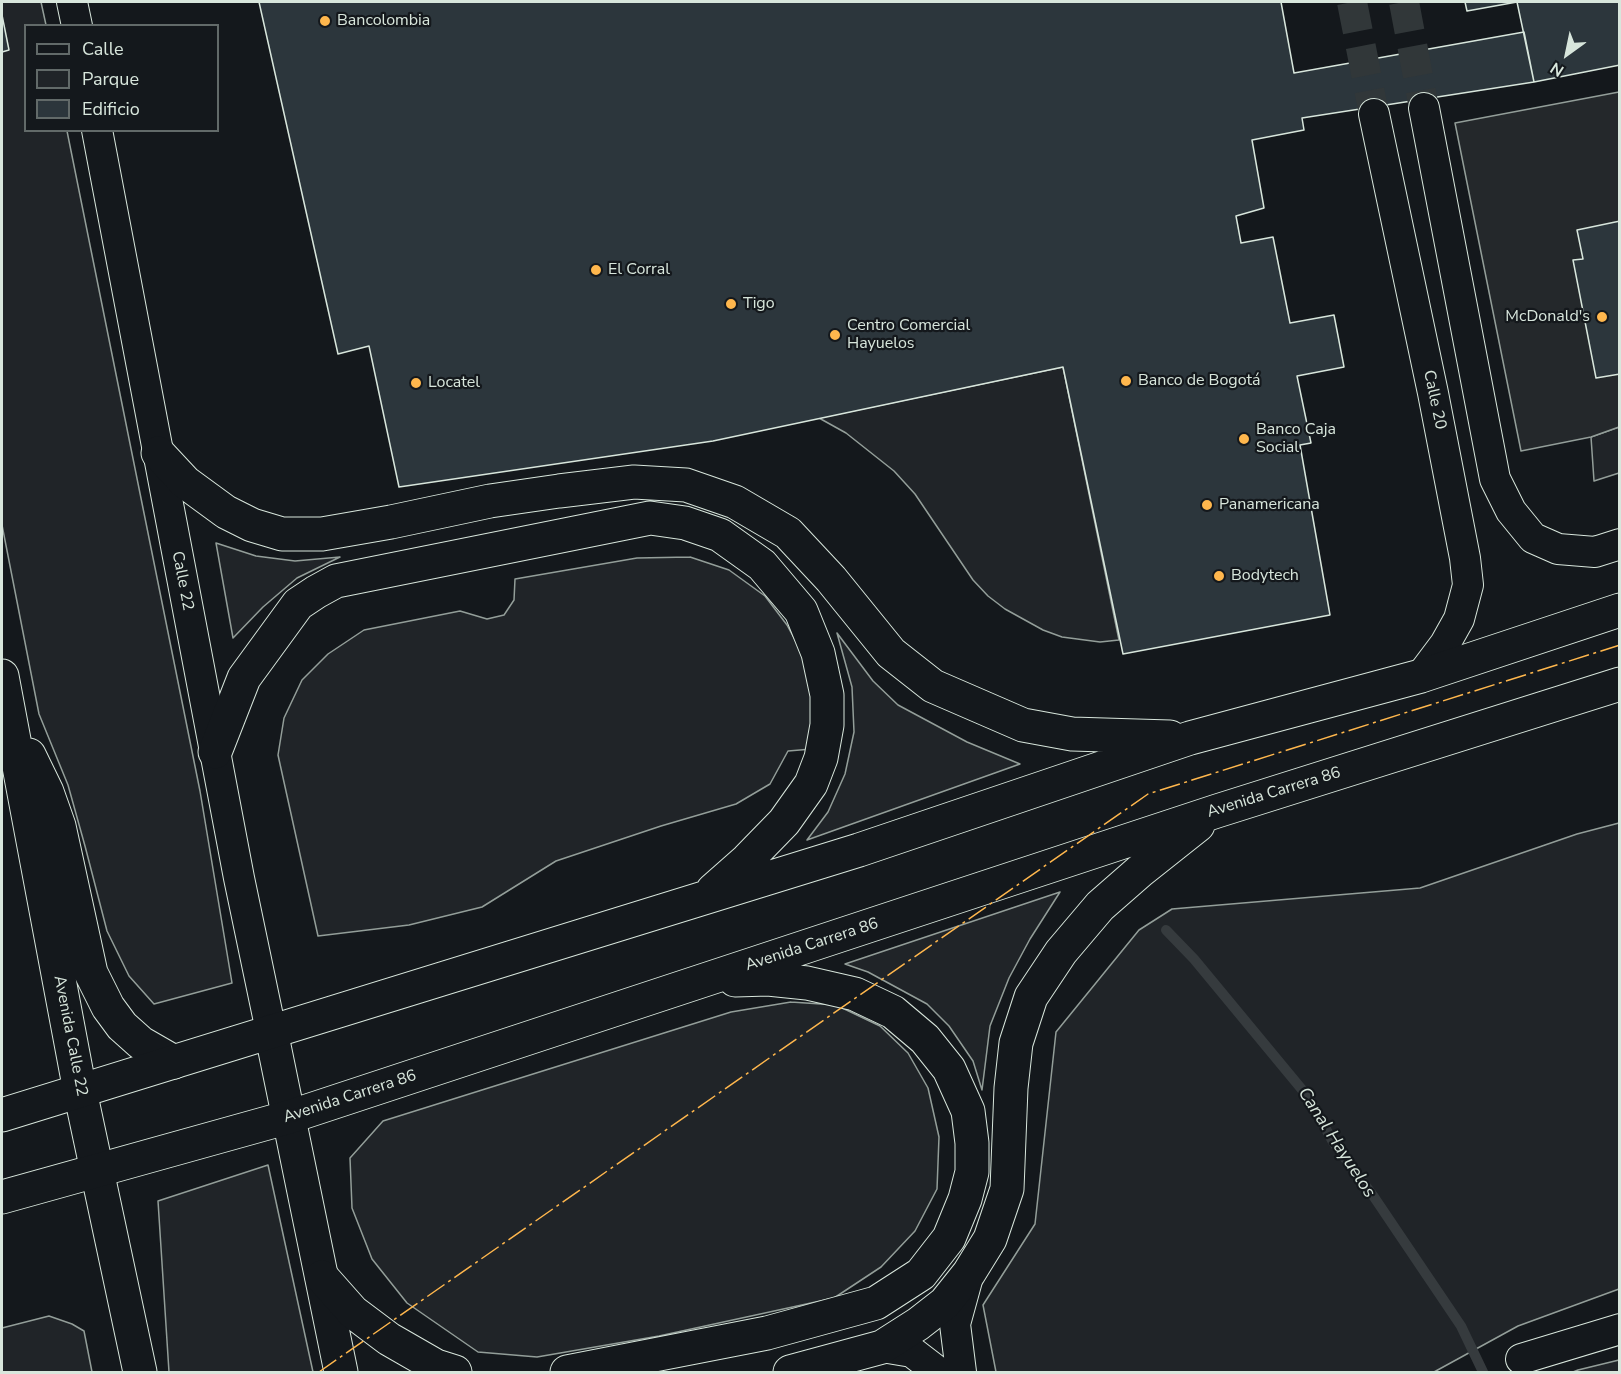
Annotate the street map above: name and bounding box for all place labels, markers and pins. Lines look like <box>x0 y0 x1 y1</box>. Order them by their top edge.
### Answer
place label: Bancolombia <box>337 11 430 31</box>
marker: Bancolombia <box>318 14 332 28</box>
place label: El Corral <box>608 260 670 280</box>
marker: El Corral <box>589 263 603 277</box>
place label: Tigo <box>743 294 775 314</box>
marker: Tigo <box>724 297 738 311</box>
place label: McDonald's <box>1505 307 1590 327</box>
marker: McDonald's <box>1595 310 1609 324</box>
place label: Centro Comercial Hayuelos <box>847 316 970 354</box>
marker: Centro Comercial Hayuelos <box>828 328 842 342</box>
place label: Banco de Bogotá <box>1138 371 1261 391</box>
place label: Locatel <box>428 373 480 393</box>
marker: Banco de Bogotá <box>1119 374 1133 388</box>
marker: Locatel <box>409 376 423 390</box>
place label: Banco Caja Social <box>1256 420 1336 458</box>
marker: Banco Caja Social <box>1237 432 1251 446</box>
place label: Panamericana <box>1219 495 1320 515</box>
marker: Panamericana <box>1200 498 1214 512</box>
place label: Bodytech <box>1231 566 1299 586</box>
marker: Bodytech <box>1212 569 1226 583</box>

